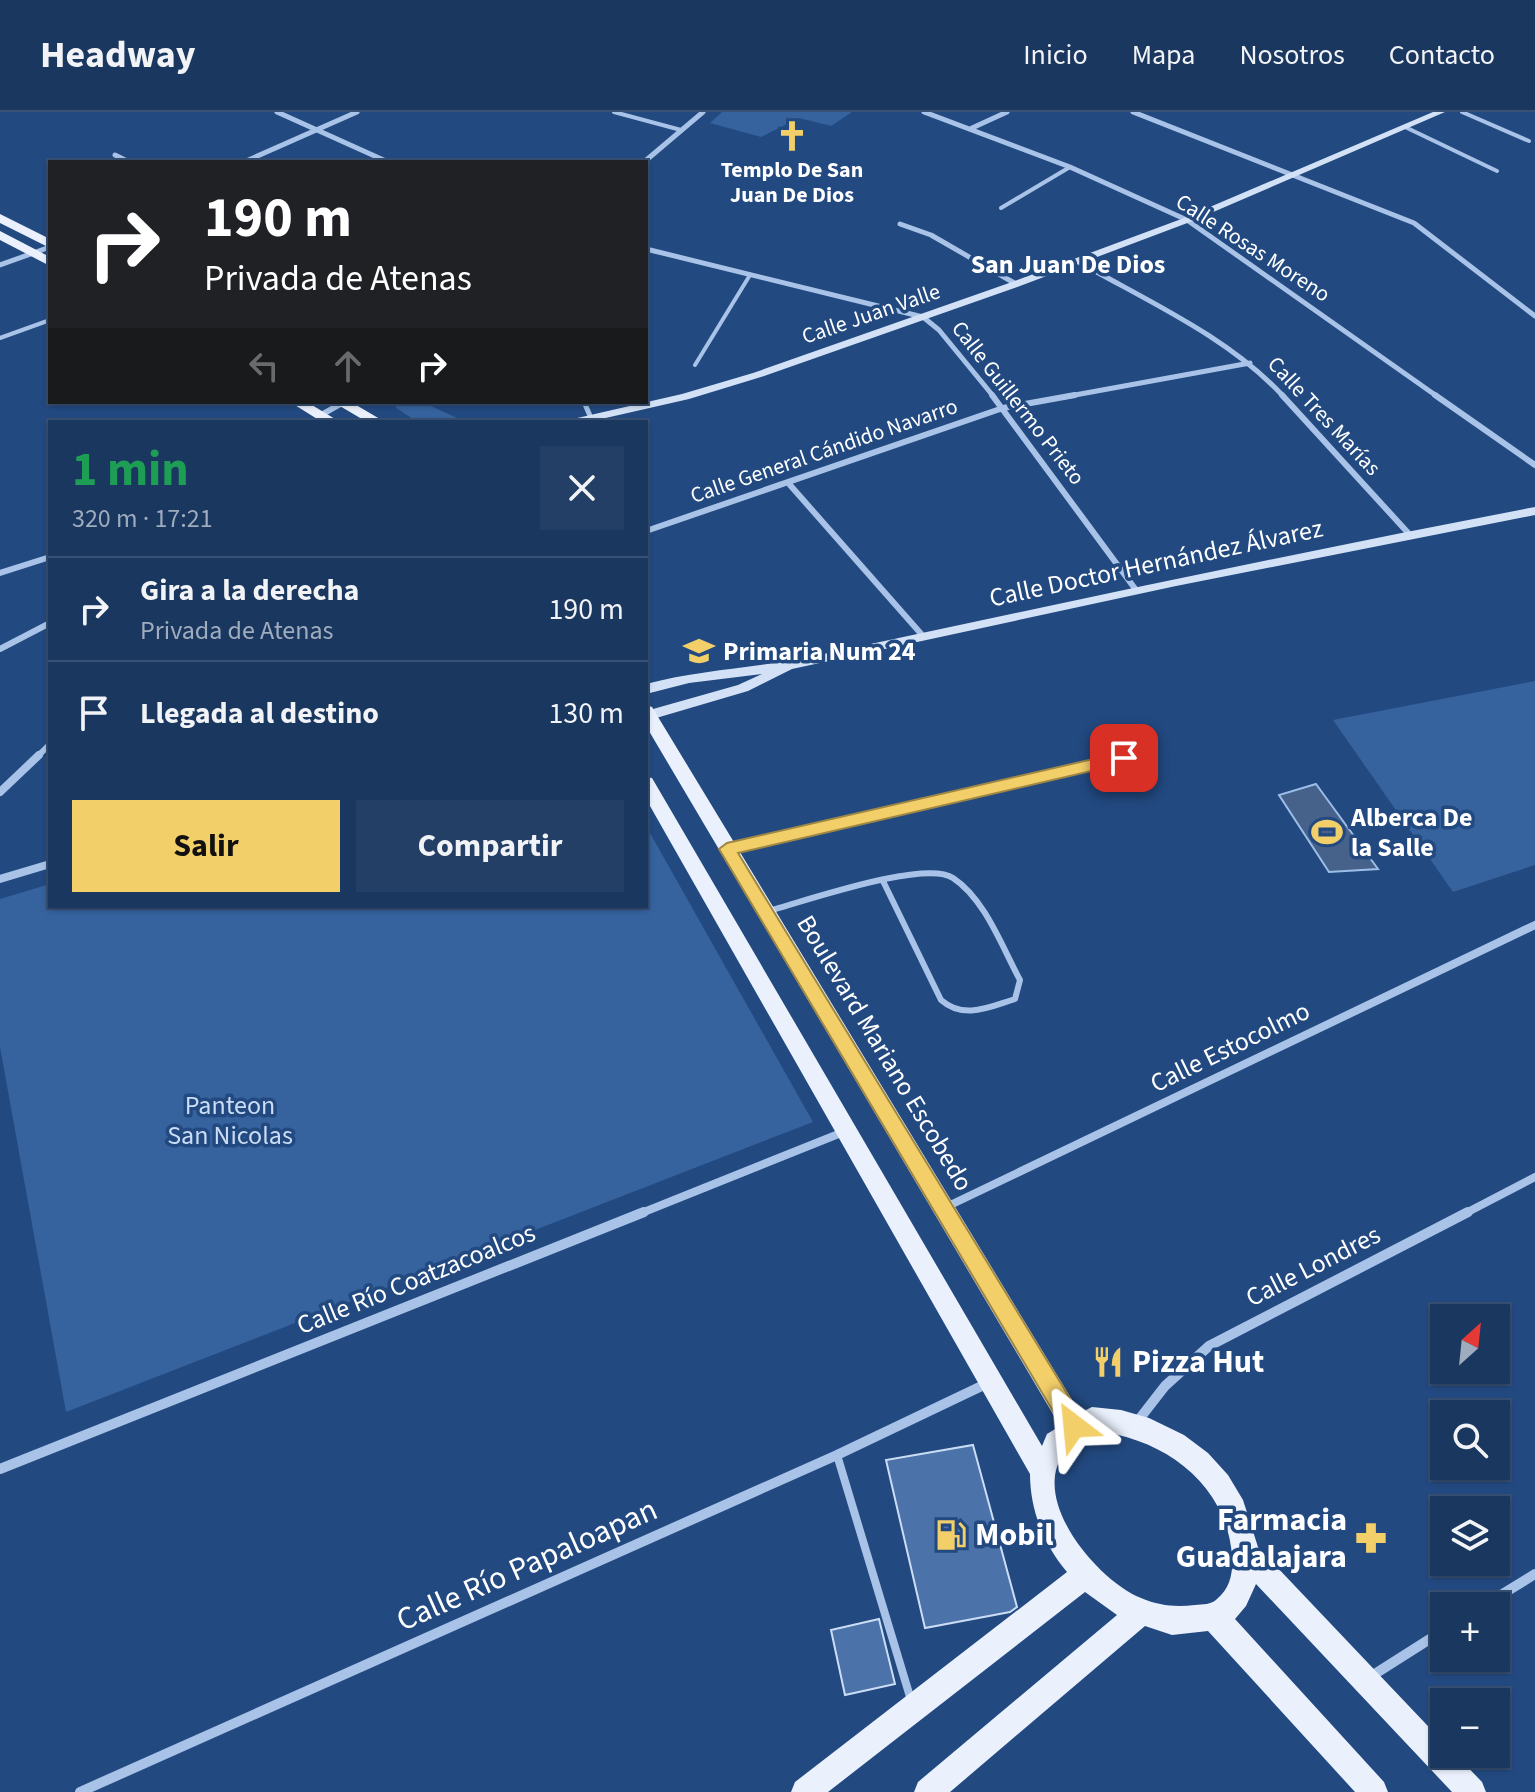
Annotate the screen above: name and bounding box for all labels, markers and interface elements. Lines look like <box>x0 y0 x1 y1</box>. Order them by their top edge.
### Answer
text: Headway <box>40 28 196 82</box>
text: Inicio <box>1023 35 1088 75</box>
text: Mapa <box>1132 35 1195 75</box>
text: Nosotros <box>1239 35 1345 75</box>
text: Contacto <box>1389 35 1495 75</box>
church icon: Templo De San Juan De Dios <box>775 119 809 153</box>
place label: Templo De San Juan De Dios <box>721 154 863 211</box>
text: 190 m <box>204 179 352 258</box>
street label: Calle Rosas Moreno <box>1169 186 1337 310</box>
icon: right <box>72 192 176 296</box>
district label: San Juan De Dios <box>971 246 1165 283</box>
text: Privada de Atenas <box>204 253 472 304</box>
street label: Calle Juan Valle <box>798 275 944 353</box>
street label: Calle Guillermo Prieto <box>944 314 1092 492</box>
icon: left <box>242 344 286 388</box>
icon: ahead <box>326 344 370 388</box>
icon: right <box>410 344 454 388</box>
street label: Calle Tres Marías <box>1260 349 1388 483</box>
street label: Calle General Cándido Navarro <box>686 390 962 512</box>
text: 1 min <box>72 436 189 504</box>
button: close <box>540 446 624 530</box>
text: 320 m · 17:21 <box>72 500 213 537</box>
street label: Calle Doctor Hernández Álvarez <box>986 510 1326 616</box>
text: Gira a la derecha <box>140 569 359 612</box>
icon: right <box>72 587 116 631</box>
text: 190 m <box>548 588 624 631</box>
text: Privada de Atenas <box>140 612 333 649</box>
place label: Primaria Num 24 <box>723 633 916 670</box>
school or university icon: Primaria Num 24 <box>682 634 716 668</box>
icon: arrive <box>72 691 116 735</box>
text: Llegada al destino <box>140 692 379 735</box>
text: 130 m <box>548 692 624 735</box>
pin <box>1090 724 1158 792</box>
icon: arrive <box>1102 736 1146 780</box>
place label: Alberca De la Salle <box>1350 799 1473 866</box>
button: Salir <box>72 800 340 892</box>
button: Compartir <box>356 800 624 892</box>
sports icon: Alberca De la Salle <box>1310 815 1344 849</box>
street label: Boulevard Mariano Escobedo <box>788 908 982 1198</box>
street label: Calle Estocolmo <box>1144 992 1316 1102</box>
park label: Panteon San Nicolas <box>167 1087 293 1154</box>
street label: Calle Río Coatzacoalcos <box>291 1214 541 1344</box>
street label: Calle Londres <box>1239 1216 1387 1316</box>
north arrow <box>1430 1304 1510 1384</box>
map controls <box>1430 1304 1510 1768</box>
place label: Pizza Hut <box>1132 1339 1264 1385</box>
restaurant icon: Pizza Hut <box>1091 1345 1125 1379</box>
position arrow <box>1032 1384 1116 1468</box>
button: search <box>1430 1400 1510 1480</box>
street label: Calle Río Papaloapan <box>389 1487 665 1643</box>
button: layers <box>1430 1496 1510 1576</box>
place label: Farmacia Guadalajara <box>1176 1497 1347 1580</box>
place label: Mobil <box>975 1512 1053 1558</box>
fuel station icon: Mobil <box>934 1518 968 1552</box>
pharmacy icon: Farmacia Guadalajara <box>1354 1521 1388 1555</box>
button: + <box>1430 1592 1510 1672</box>
button: − <box>1430 1688 1510 1768</box>

